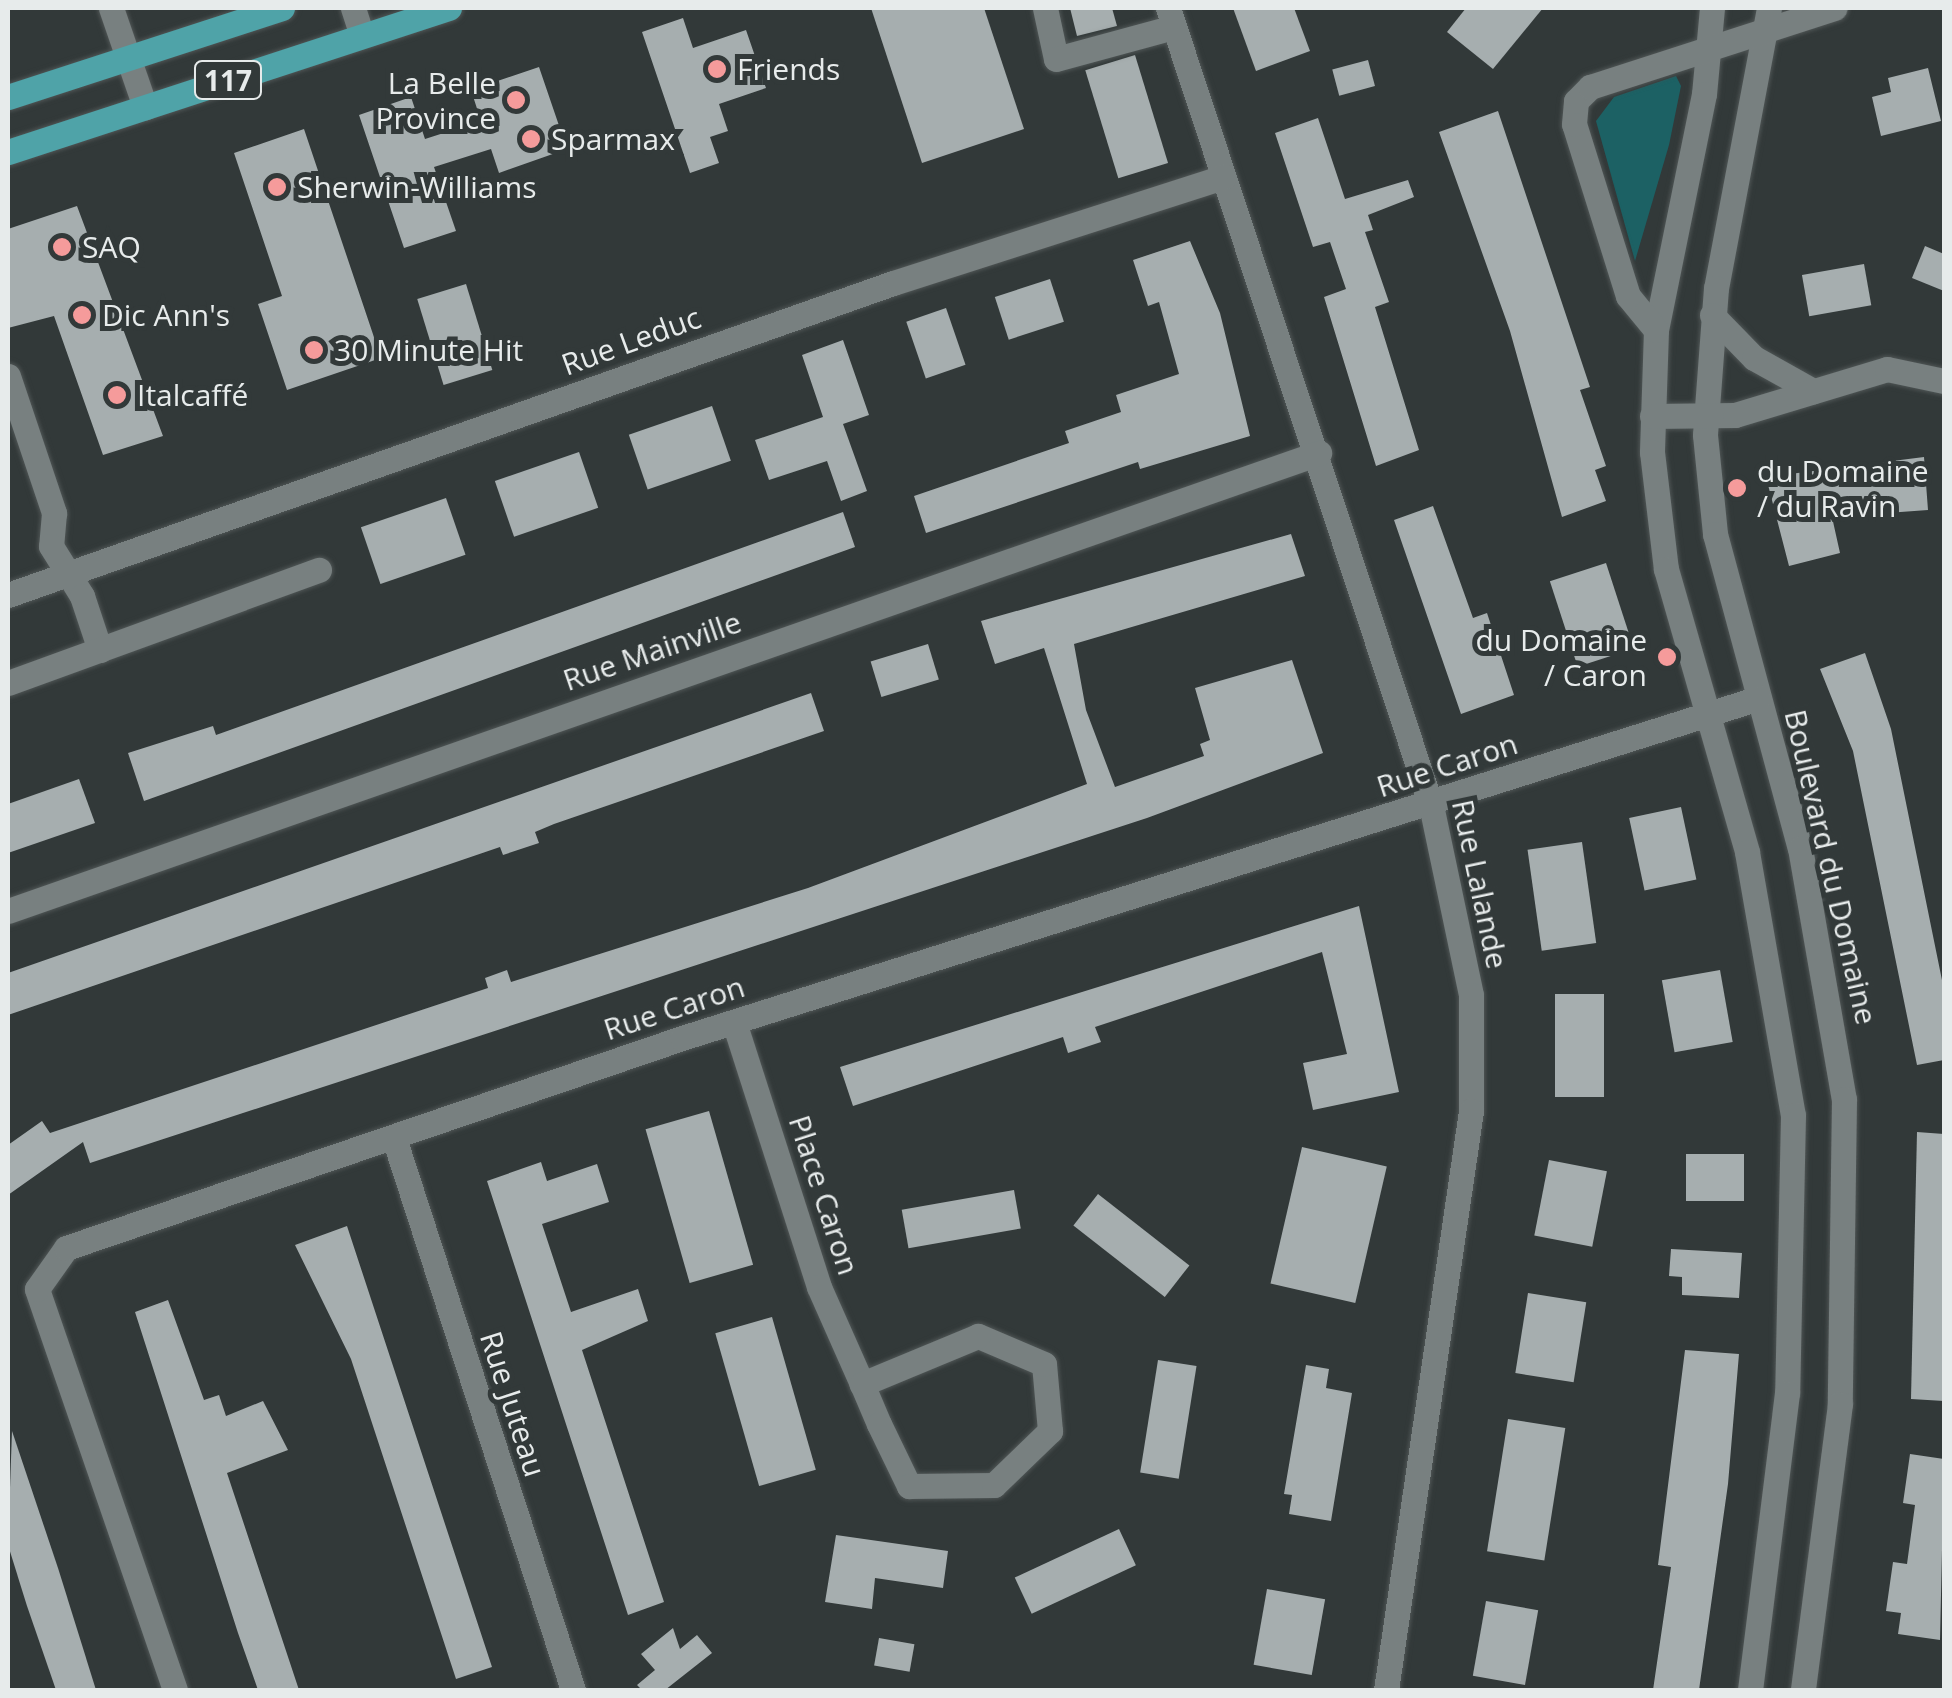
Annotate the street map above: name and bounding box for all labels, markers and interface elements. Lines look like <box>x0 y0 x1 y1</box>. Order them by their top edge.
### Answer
place label: Friends <box>737 51 840 87</box>
road number: 117 <box>193 57 263 103</box>
marker: Friends <box>706 58 728 80</box>
place label: La Belle Province <box>375 65 496 136</box>
marker: La Belle Province <box>505 89 527 111</box>
place label: Sparmax <box>551 121 675 157</box>
marker: Sparmax <box>520 128 542 150</box>
place label: Sherwin-Williams <box>297 169 537 205</box>
marker: Sherwin-Williams <box>266 176 288 198</box>
place label: SAQ <box>82 229 141 265</box>
marker: SAQ <box>51 236 73 258</box>
place label: Dic Ann's <box>102 297 230 333</box>
street label: Rue Leduc <box>557 299 705 383</box>
marker: Dic Ann's <box>71 304 93 326</box>
place label: 30 Minute Hit <box>334 332 523 368</box>
marker: 30 Minute Hit <box>303 339 325 361</box>
place label: Italcaffé <box>137 377 248 413</box>
marker: Italcaffé <box>106 384 128 406</box>
place label: du Domaine / du Ravin <box>1757 453 1929 524</box>
marker: du Domaine / du Ravin <box>1726 477 1748 499</box>
street label: Rue Mainville <box>558 604 746 698</box>
place label: du Domaine / Caron <box>1475 622 1647 692</box>
marker: du Domaine / Caron <box>1656 646 1678 668</box>
street label: Boulevard du Domaine <box>1777 706 1885 1028</box>
street label: Rue Caron <box>1372 725 1522 805</box>
street label: Rue Lalande <box>1445 796 1515 972</box>
street label: Rue Caron <box>599 968 749 1048</box>
street label: Place Caron <box>781 1111 867 1279</box>
street label: Rue Juteau <box>473 1327 553 1481</box>

